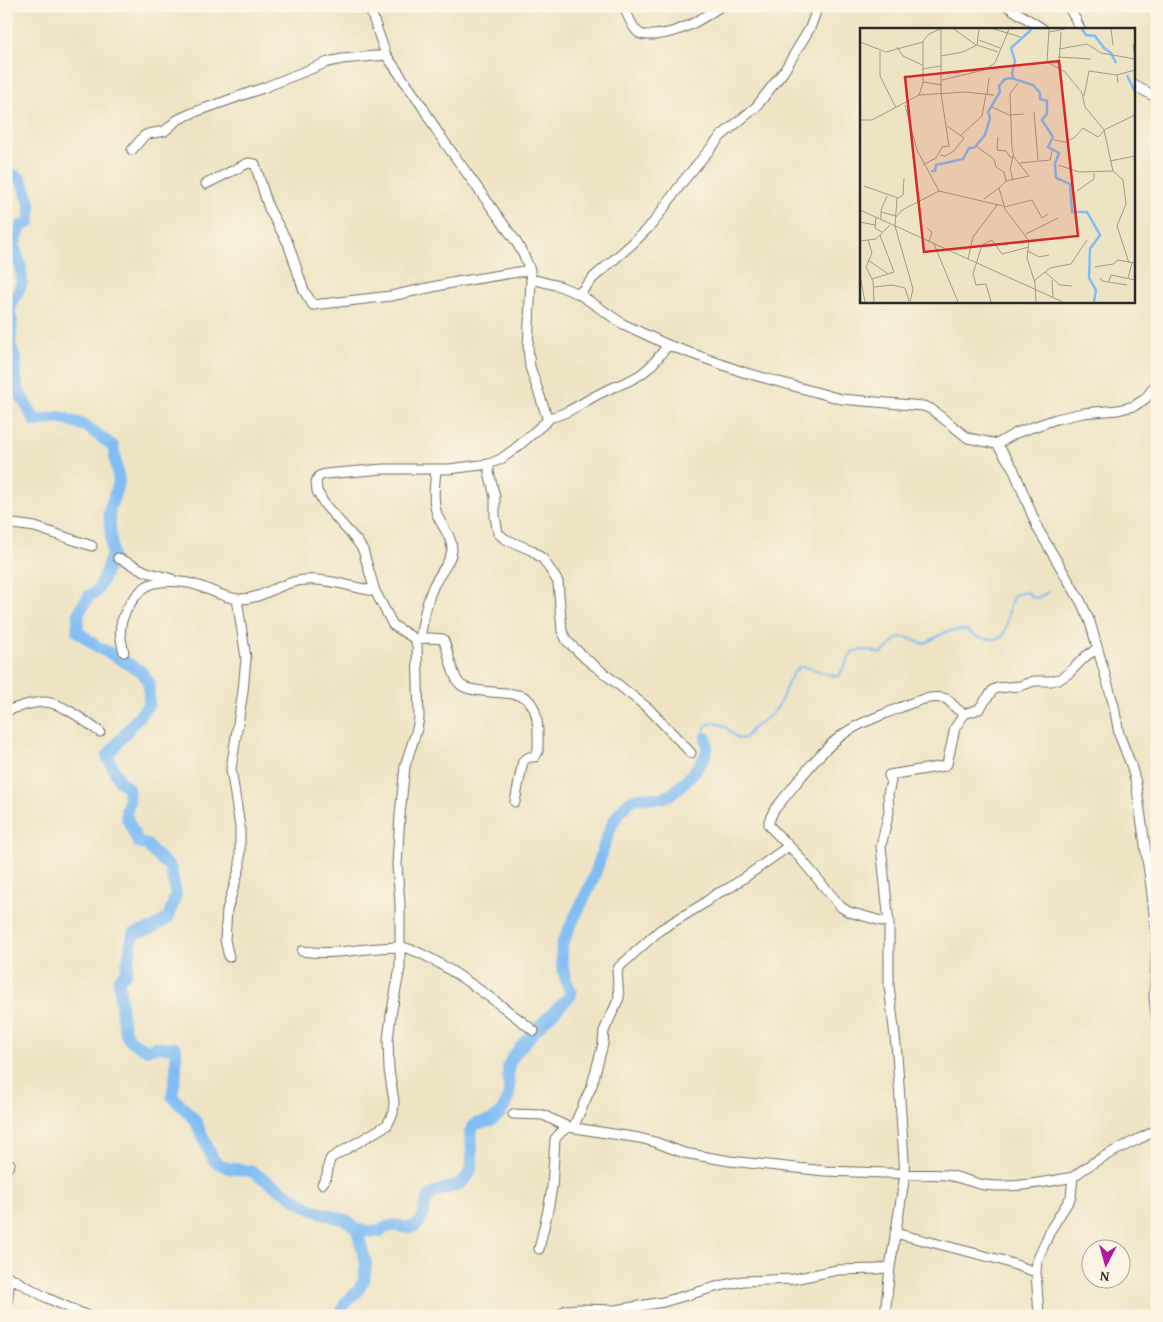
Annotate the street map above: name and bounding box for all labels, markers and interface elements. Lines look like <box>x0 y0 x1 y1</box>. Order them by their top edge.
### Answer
inset map <box>860 28 1136 302</box>
north arrow <box>1080 1240 1130 1290</box>
text: N <box>1098 1266 1110 1287</box>

